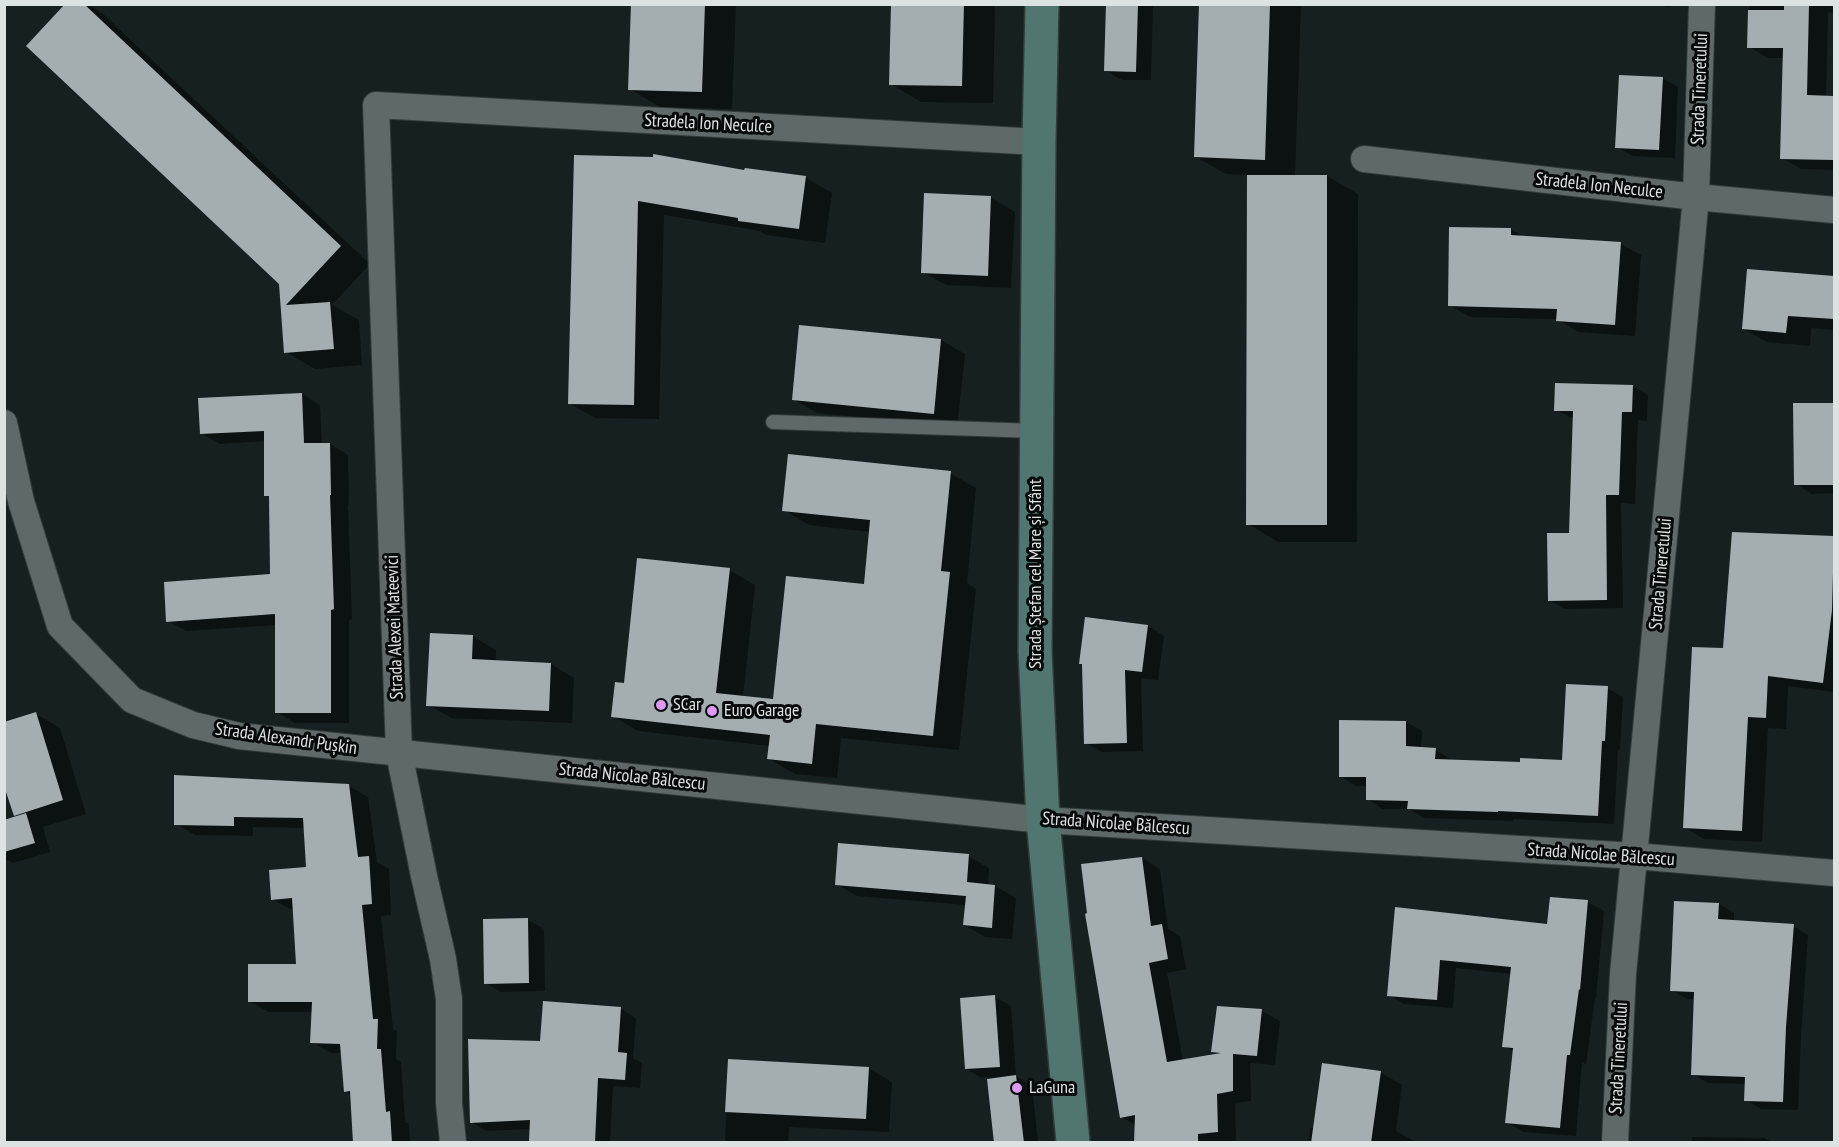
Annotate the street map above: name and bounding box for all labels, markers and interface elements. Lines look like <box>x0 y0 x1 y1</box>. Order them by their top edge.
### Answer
street label: Strada Tineretului <box>1687 33 1713 145</box>
street label: Stradela Ion Neculce <box>644 110 772 138</box>
street label: Stradela Ion Neculce <box>1534 169 1664 203</box>
street label: Strada Ștefan cel Mare și Sfânt <box>1025 479 1047 669</box>
street label: Strada Tineretului <box>1645 517 1677 631</box>
street label: Strada Alexei Mateevici <box>382 554 408 700</box>
place label: SCar <box>673 694 701 716</box>
marker: SCar <box>654 698 668 712</box>
place label: Euro Garage <box>724 700 799 722</box>
marker: Euro Garage <box>705 704 719 718</box>
street label: Strada Alexandr Pușkin <box>214 718 358 760</box>
street label: Strada Nicolae Bălcescu <box>558 759 706 795</box>
street label: Strada Nicolae Bălcescu <box>1042 808 1190 840</box>
street label: Strada Nicolae Bălcescu <box>1527 839 1675 871</box>
street label: Strada Tineretului <box>1605 1002 1633 1114</box>
place label: LaGuna <box>1029 1077 1075 1099</box>
marker: LaGuna <box>1010 1081 1024 1095</box>

